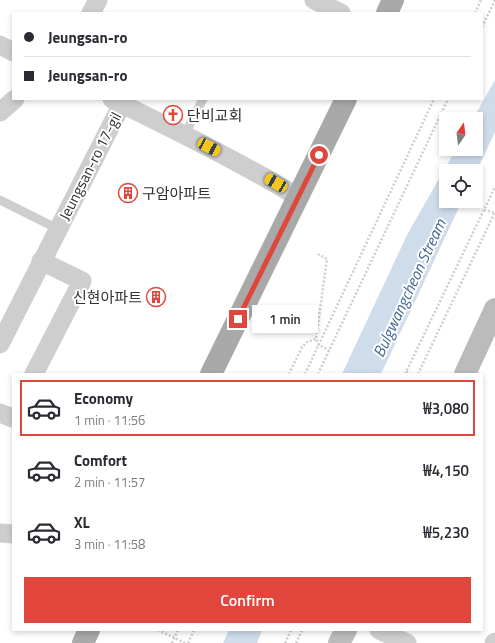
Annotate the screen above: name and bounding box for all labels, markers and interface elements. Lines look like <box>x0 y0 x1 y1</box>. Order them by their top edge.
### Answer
text: Jeungsan-ro <box>48 26 127 49</box>
text: Jeungsan-ro <box>48 64 127 87</box>
church icon: 단비교회 <box>162 104 184 126</box>
place label: 단비교회 <box>187 104 242 127</box>
street label: Jeungsan-ro 17-gil <box>53 108 127 224</box>
north arrow <box>439 112 483 156</box>
map controls <box>439 112 483 208</box>
car <box>196 136 222 158</box>
route start <box>310 146 328 164</box>
button: locate <box>439 164 483 208</box>
car <box>263 172 289 194</box>
building icon: 구암아파트 <box>117 182 139 204</box>
place label: 구암아파트 <box>142 182 211 205</box>
water label: Bulgwangcheon Stream <box>366 214 452 361</box>
place label: 신현아파트 <box>73 286 142 309</box>
building icon: 신현아파트 <box>145 286 167 308</box>
callout: 1 min <box>252 305 318 333</box>
text: 1 min <box>269 309 301 329</box>
route end <box>229 310 247 328</box>
text: Economy <box>74 387 133 410</box>
icon: car <box>26 390 62 426</box>
text: ₩3,080 <box>423 397 469 420</box>
text: 1 min · 11:56 <box>74 410 145 430</box>
text: Comfort <box>74 449 127 472</box>
icon: car <box>26 452 62 488</box>
text: ₩4,150 <box>423 459 469 482</box>
text: 2 min · 11:57 <box>74 472 145 492</box>
text: XL <box>74 511 90 534</box>
icon: car <box>26 514 62 550</box>
text: ₩5,230 <box>423 521 469 544</box>
text: 3 min · 11:58 <box>74 534 145 554</box>
button: Confirm <box>24 577 471 623</box>

